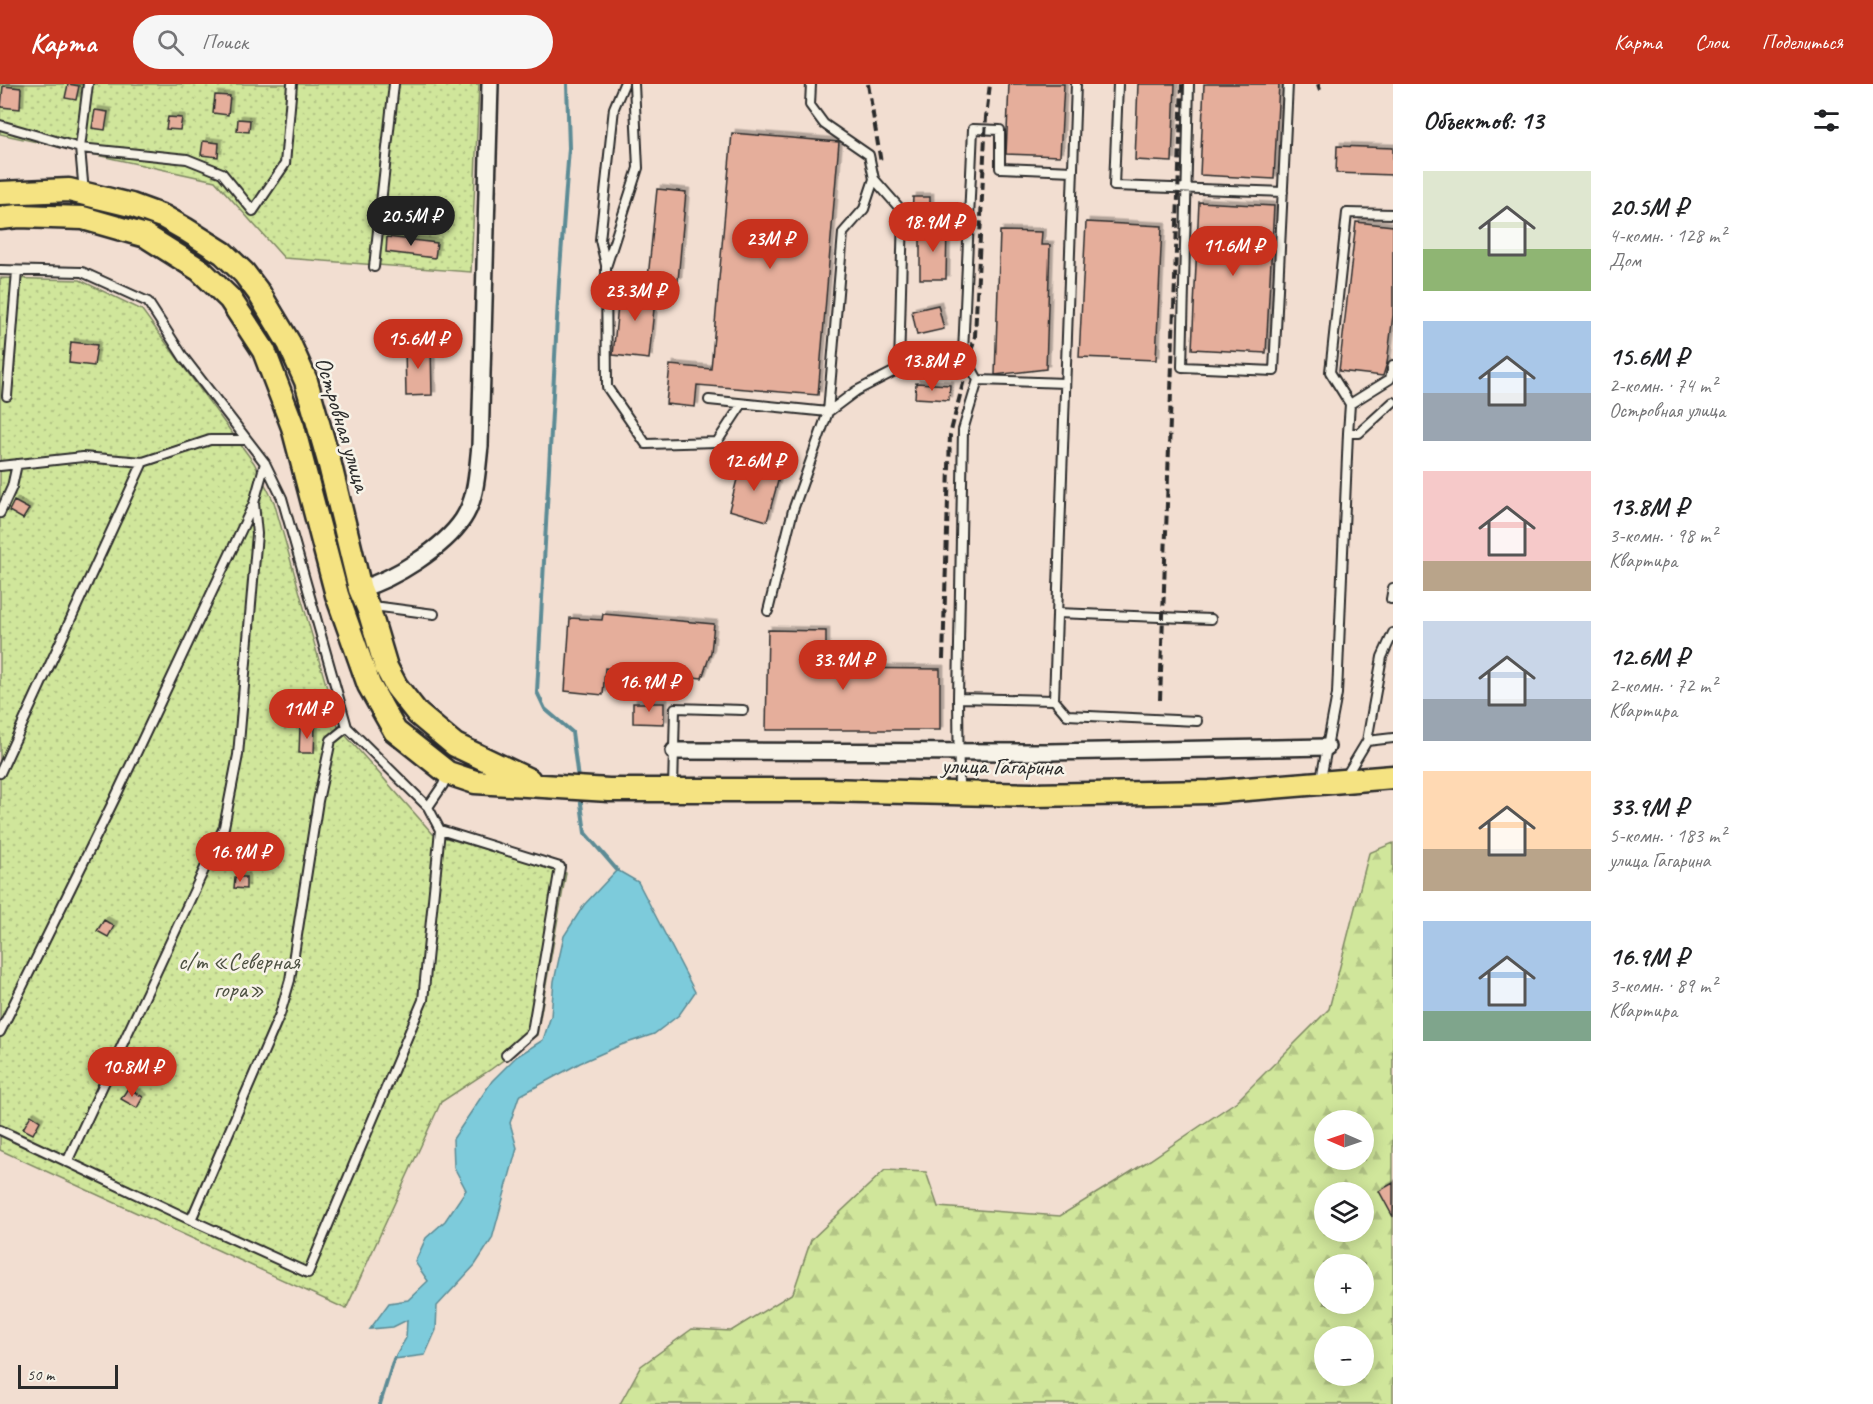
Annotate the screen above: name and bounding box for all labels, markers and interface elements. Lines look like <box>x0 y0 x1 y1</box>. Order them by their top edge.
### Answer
search box <box>133 15 553 69</box>
text: Карта <box>30 25 97 60</box>
icon: search <box>154 26 187 59</box>
text: Поиск <box>202 28 248 56</box>
text: Карта <box>1614 29 1662 55</box>
text: Слои <box>1695 29 1729 55</box>
text: Поделиться <box>1762 29 1843 55</box>
text: Объектов: 13 <box>1423 104 1543 137</box>
icon: filters <box>1810 104 1843 137</box>
text: 20.5M ₽ <box>1609 190 1688 223</box>
icon: home <box>1471 195 1543 267</box>
pin: 20.5M ₽ <box>356 196 466 247</box>
pin: 18.9M ₽ <box>878 202 988 253</box>
text: 20.5M ₽ <box>381 203 441 228</box>
text: 18.9M ₽ <box>903 209 963 234</box>
pin: 23M ₽ <box>728 219 812 270</box>
text: 4-комн. · 128 m² <box>1609 223 1726 248</box>
text: 23M ₽ <box>746 226 794 251</box>
pin: 11.6M ₽ <box>1178 226 1288 277</box>
text: 11.6M ₽ <box>1202 233 1264 258</box>
text: Дом <box>1609 248 1641 273</box>
pin: 23.3M ₽ <box>580 271 690 322</box>
text: 23.3M ₽ <box>605 278 665 303</box>
pin: 15.6M ₽ <box>363 319 473 370</box>
text: 15.6M ₽ <box>388 326 448 351</box>
text: 15.6M ₽ <box>1609 340 1688 373</box>
pin: 13.8M ₽ <box>877 341 987 392</box>
icon: home <box>1471 345 1543 417</box>
text: 13.8M ₽ <box>902 348 962 373</box>
street label: Островная улица <box>308 353 378 497</box>
text: 2-комн. · 74 m² <box>1609 373 1717 398</box>
text: Островная улица <box>1609 398 1725 423</box>
pin: 12.6M ₽ <box>699 441 809 492</box>
text: 12.6M ₽ <box>723 448 785 473</box>
text: 13.8M ₽ <box>1609 490 1688 523</box>
icon: home <box>1471 495 1543 567</box>
text: 3-комн. · 98 m² <box>1609 523 1717 548</box>
text: Квартира <box>1609 548 1677 573</box>
pin: 33.9M ₽ <box>788 640 898 691</box>
text: 12.6M ₽ <box>1609 640 1688 673</box>
icon: home <box>1471 645 1543 717</box>
text: 33.9M ₽ <box>813 647 873 672</box>
pin: 16.9M ₽ <box>594 662 704 713</box>
text: 16.9M ₽ <box>619 669 679 694</box>
text: 2-комн. · 72 m² <box>1609 673 1717 698</box>
pin: 11M ₽ <box>265 689 349 740</box>
text: 11M ₽ <box>283 696 331 721</box>
text: Квартира <box>1609 698 1677 723</box>
street label: улица Гагарина <box>939 750 1065 782</box>
text: 33.9M ₽ <box>1609 790 1688 823</box>
icon: home <box>1471 795 1543 867</box>
text: 5-комн. · 183 m² <box>1609 823 1726 848</box>
pin: 16.9M ₽ <box>185 832 295 883</box>
text: 16.9M ₽ <box>210 839 270 864</box>
text: улица Гагарина <box>1609 848 1710 873</box>
text: 16.9M ₽ <box>1609 940 1688 973</box>
icon: home <box>1471 945 1543 1017</box>
park label: с/т «Северная гора» <box>178 946 301 1004</box>
text: 3-комн. · 89 m² <box>1609 973 1717 998</box>
text: Квартира <box>1609 998 1677 1023</box>
pin: 10.8M ₽ <box>77 1047 187 1098</box>
text: 10.8M ₽ <box>102 1054 162 1079</box>
north arrow <box>1314 1110 1374 1170</box>
map controls <box>1314 1110 1374 1386</box>
button: layers <box>1314 1182 1374 1242</box>
button: + <box>1314 1254 1374 1314</box>
button: − <box>1314 1326 1374 1386</box>
scale bar <box>18 1362 118 1390</box>
text: 50 m <box>27 1365 54 1385</box>

